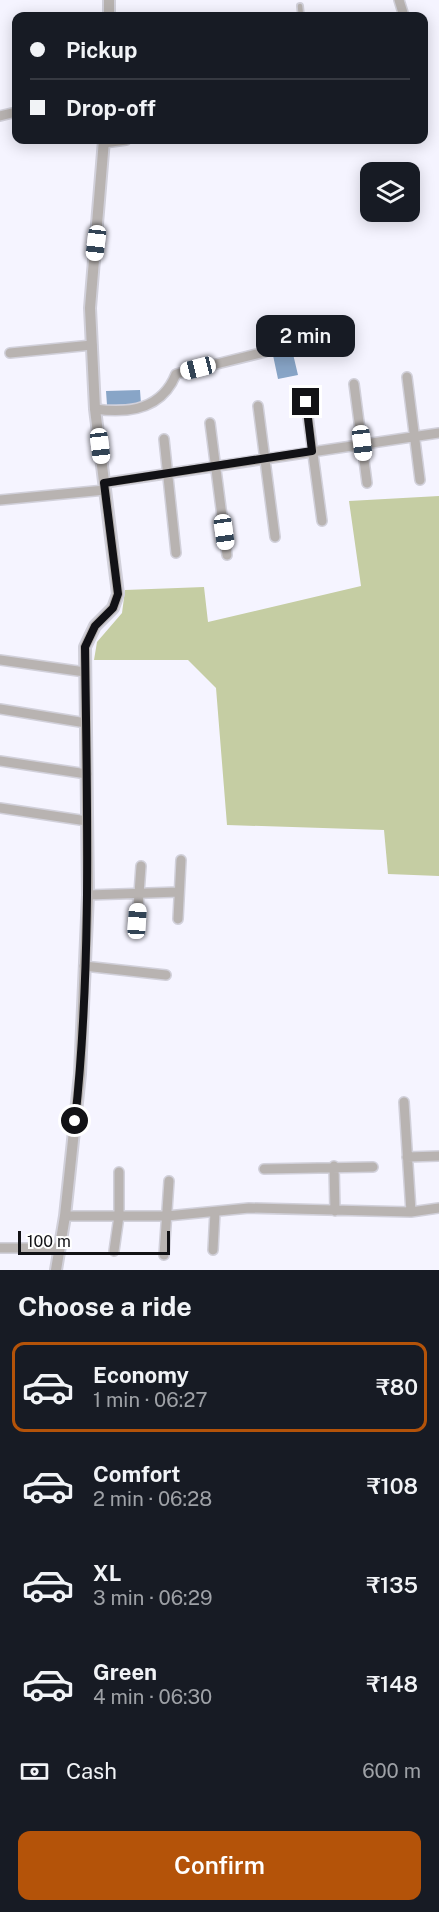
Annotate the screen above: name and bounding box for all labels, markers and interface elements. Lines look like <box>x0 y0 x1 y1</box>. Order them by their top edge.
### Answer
text: Pickup <box>66 37 137 63</box>
text: Drop-off <box>66 95 156 121</box>
map controls <box>360 162 420 222</box>
button: layers <box>360 162 420 222</box>
car <box>85 224 107 262</box>
callout: 2 min <box>256 315 356 357</box>
text: 2 min <box>280 324 331 348</box>
car <box>178 355 218 381</box>
route end <box>292 388 319 415</box>
car <box>351 424 373 462</box>
car <box>89 427 111 465</box>
car <box>213 513 235 551</box>
car <box>127 902 147 940</box>
route start <box>61 1107 88 1134</box>
scale bar <box>18 1228 170 1256</box>
text: 100 m <box>27 1232 71 1251</box>
text: Choose a ride <box>18 1290 192 1322</box>
icon: car <box>21 1360 75 1414</box>
text: Economy <box>93 1362 189 1388</box>
text: ₹80 <box>376 1374 418 1400</box>
text: 1 min · 06:27 <box>93 1388 208 1412</box>
icon: car <box>21 1459 75 1513</box>
text: Comfort <box>93 1461 180 1487</box>
text: ₹108 <box>367 1473 418 1499</box>
text: 2 min · 06:28 <box>93 1487 212 1511</box>
icon: car <box>21 1558 75 1612</box>
text: XL <box>93 1560 121 1586</box>
text: ₹135 <box>366 1572 418 1598</box>
text: 3 min · 06:29 <box>93 1586 212 1610</box>
icon: car <box>21 1657 75 1711</box>
text: Green <box>93 1659 157 1685</box>
text: ₹148 <box>367 1671 418 1697</box>
text: 4 min · 06:30 <box>93 1685 212 1709</box>
icon: cash <box>18 1755 51 1788</box>
text: Cash <box>66 1758 117 1784</box>
text: 600 m <box>362 1759 421 1783</box>
button: Confirm <box>18 1831 421 1900</box>

